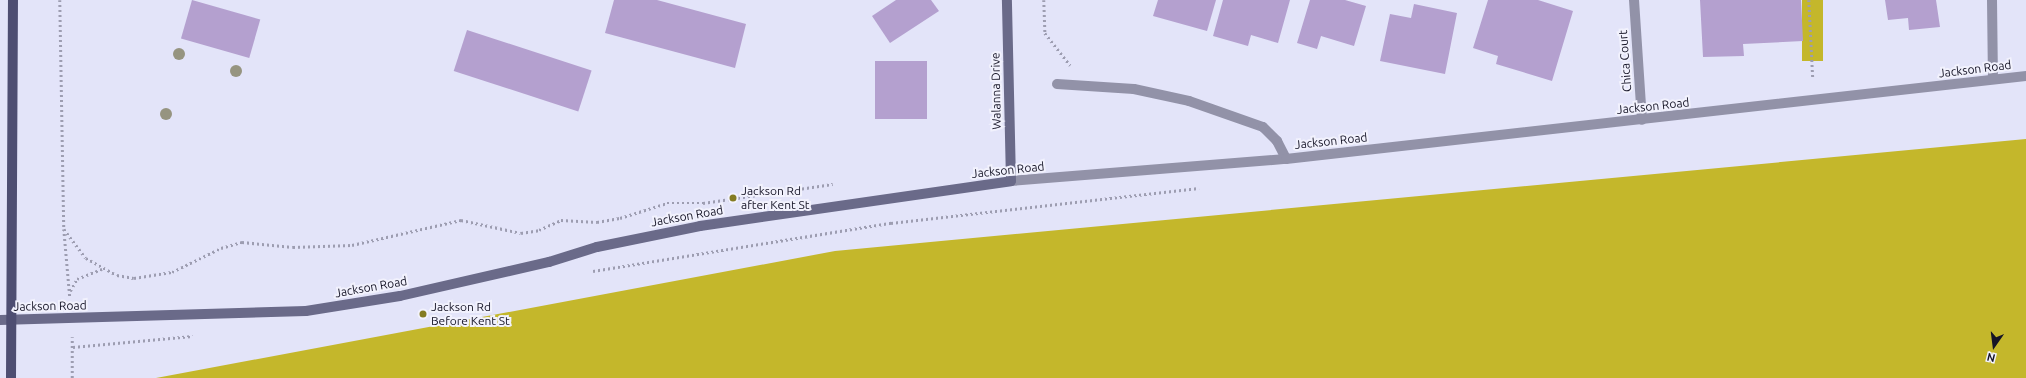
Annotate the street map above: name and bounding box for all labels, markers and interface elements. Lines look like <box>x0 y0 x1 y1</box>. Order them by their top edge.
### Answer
street label: Chica Court <box>1616 30 1634 92</box>
street label: Walanna Drive <box>988 52 1004 130</box>
street label: Jackson Road <box>1938 57 2012 81</box>
street label: Jackson Road <box>1616 95 1690 117</box>
street label: Jackson Road <box>1294 130 1368 152</box>
street label: Jackson Road <box>971 159 1045 181</box>
place label: Jackson Rd after Kent St <box>741 184 809 212</box>
marker: Jackson Rd after Kent St <box>728 193 738 203</box>
street label: Jackson Road <box>650 203 724 229</box>
street label: Jackson Road <box>334 274 408 300</box>
street label: Jackson Road <box>13 298 87 314</box>
place label: Jackson Rd Before Kent St <box>431 300 510 328</box>
marker: Jackson Rd Before Kent St <box>418 309 428 319</box>
north arrow <box>1974 326 2014 366</box>
text: N <box>1986 351 1997 364</box>

